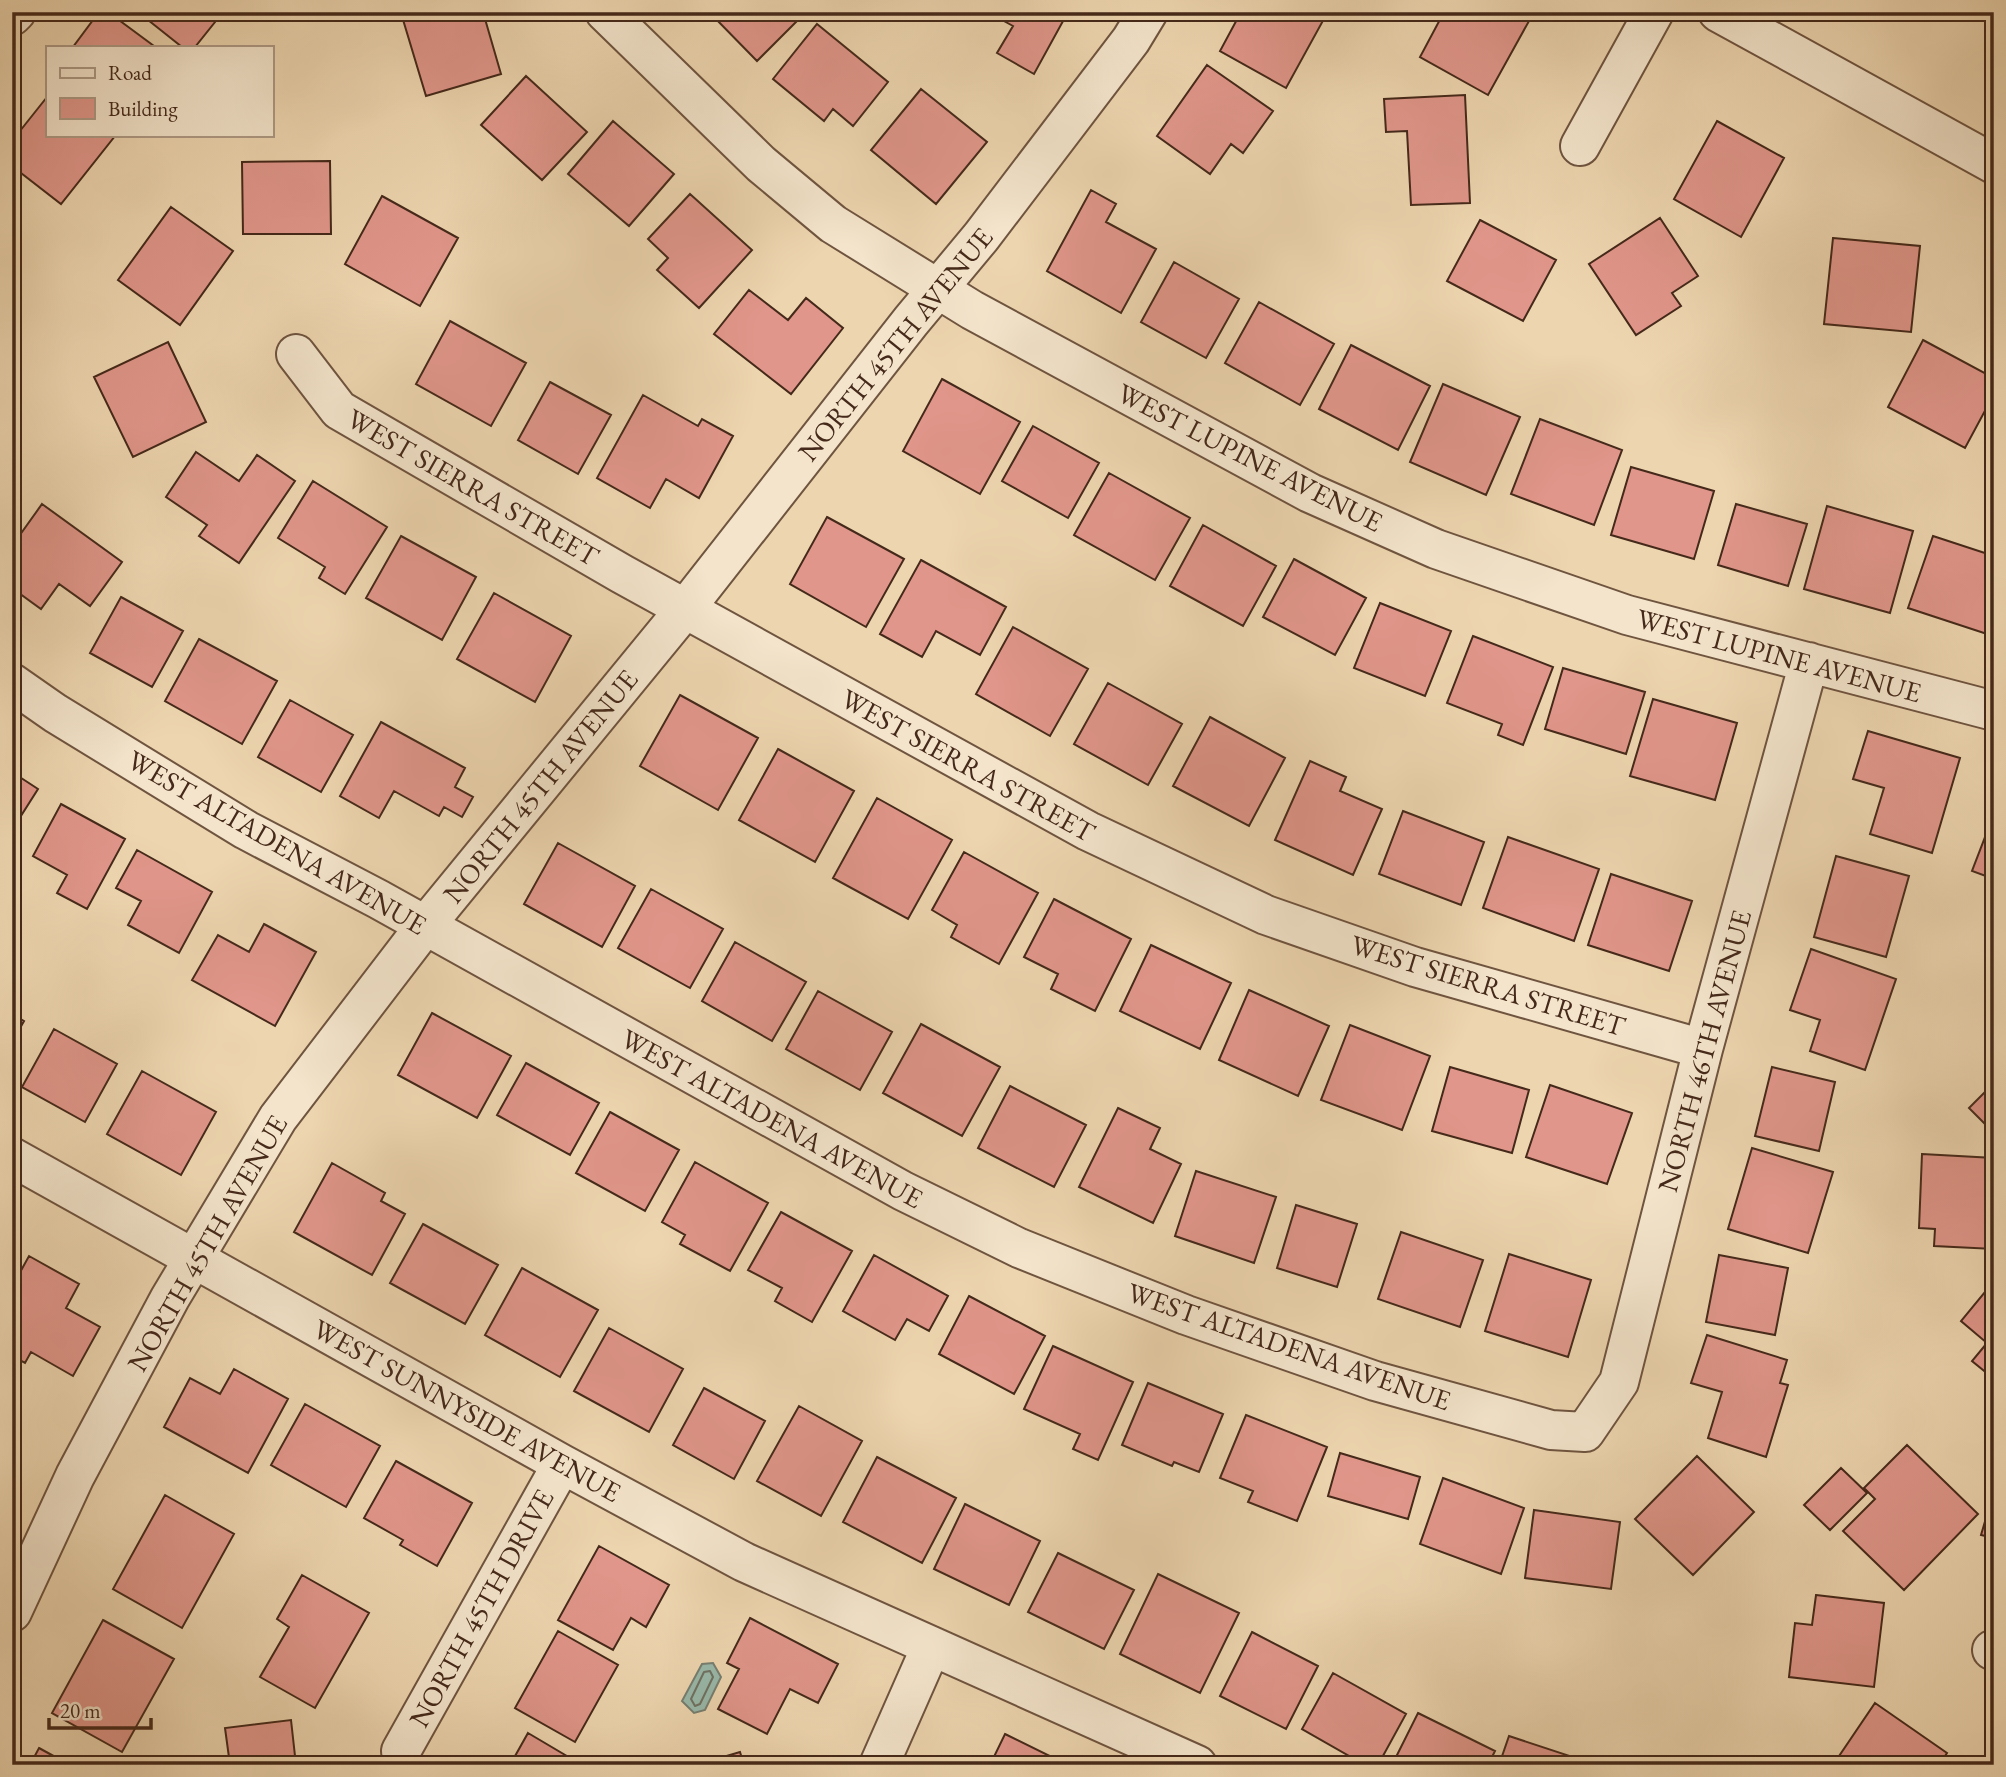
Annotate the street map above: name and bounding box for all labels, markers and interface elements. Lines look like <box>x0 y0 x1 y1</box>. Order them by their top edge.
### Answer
legend <box>46 46 273 136</box>
text: Road <box>108 59 152 86</box>
text: Building <box>108 95 178 122</box>
street label: NORTH 45TH AVENUE <box>790 220 1000 468</box>
street label: WEST LUPINE AVENUE <box>1111 374 1389 540</box>
street label: WEST SIERRA STREET <box>340 400 606 574</box>
street label: WEST LUPINE AVENUE <box>1633 600 1925 710</box>
street label: NORTH 45TH AVENUE <box>435 662 645 910</box>
street label: WEST SIERRA STREET <box>835 680 1102 850</box>
street label: WEST ALTADENA AVENUE <box>121 741 433 943</box>
street label: NORTH 46TH AVENUE <box>1649 906 1759 1196</box>
street label: WEST SIERRA STREET <box>1346 926 1630 1044</box>
street label: WEST ALTADENA AVENUE <box>615 1020 929 1216</box>
street label: NORTH 45TH AVENUE <box>119 1108 295 1378</box>
street label: WEST ALTADENA AVENUE <box>1123 1274 1456 1418</box>
street label: WEST SUNNYSIDE AVENUE <box>307 1310 628 1510</box>
street label: NORTH 45TH DRIVE <box>401 1482 562 1733</box>
scale bar <box>49 1686 150 1730</box>
text: 20 m <box>60 1697 101 1724</box>

